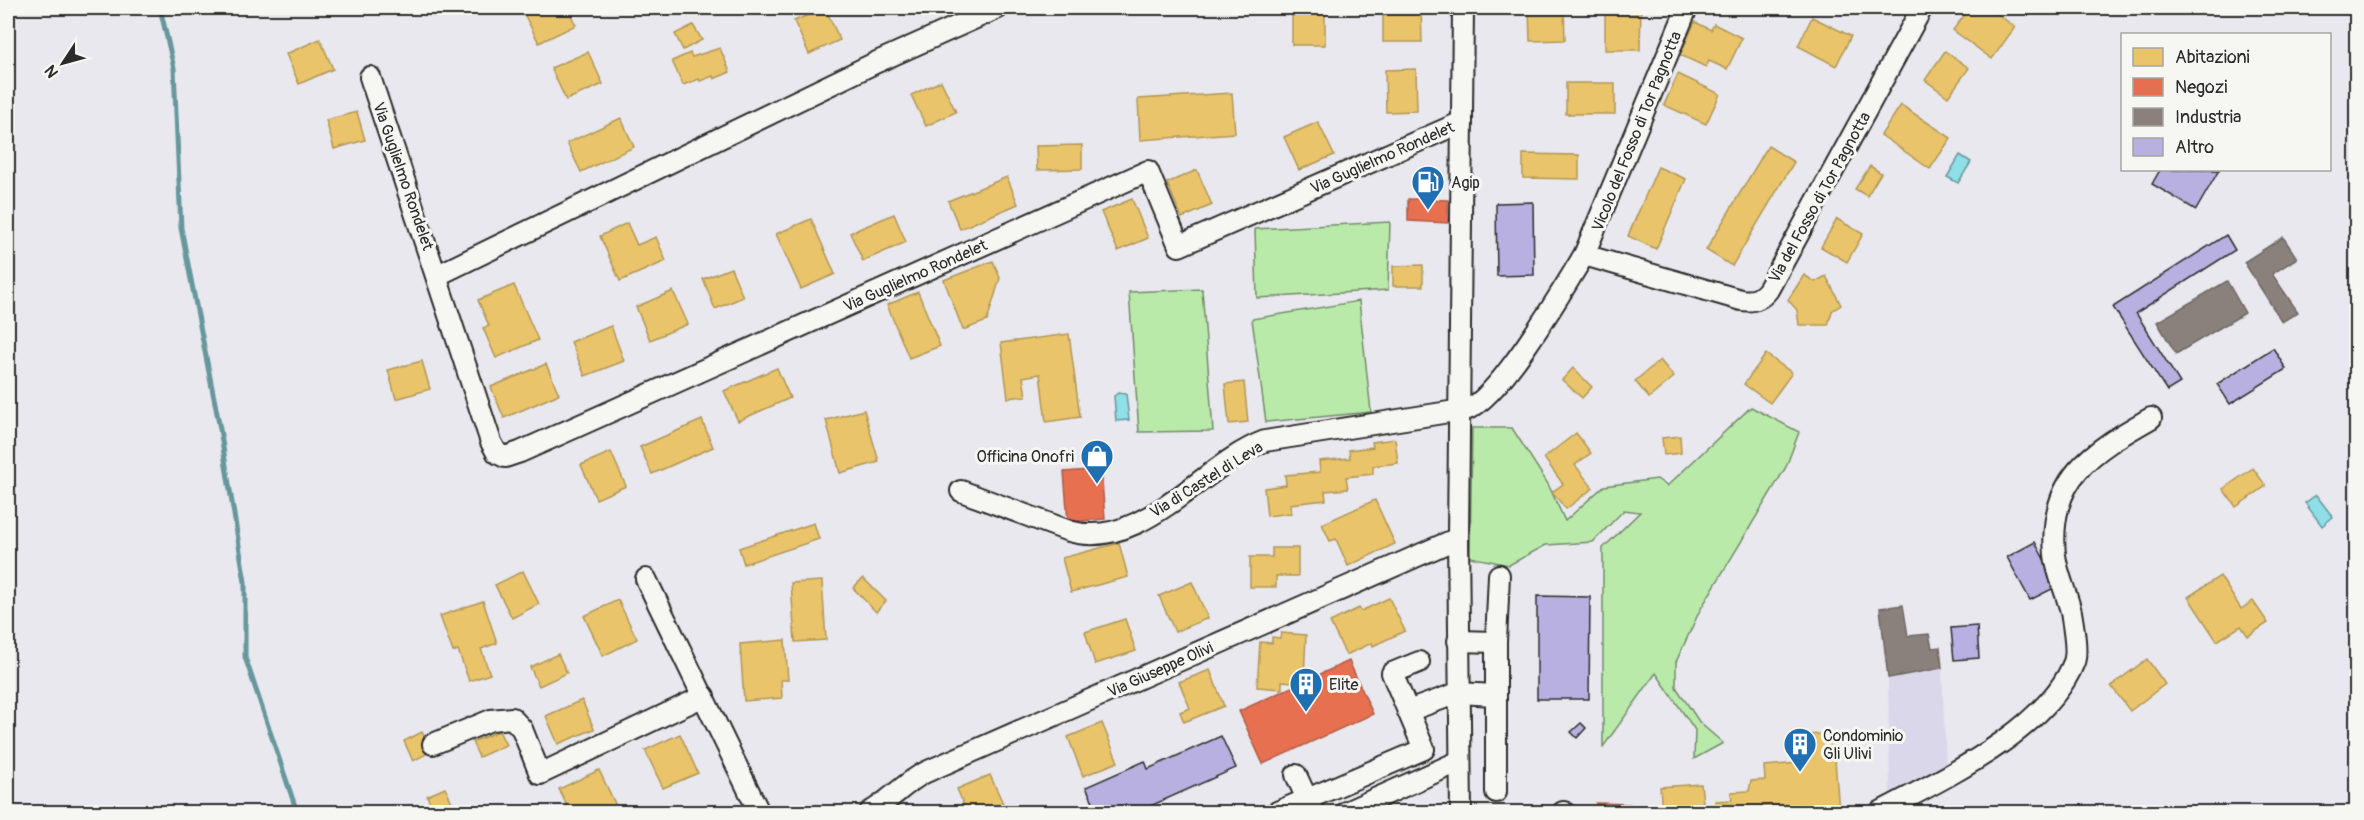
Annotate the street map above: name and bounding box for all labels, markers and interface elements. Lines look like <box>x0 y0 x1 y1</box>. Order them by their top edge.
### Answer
street label: Vicolo del Fosso di Tor Pagnotta <box>1588 28 1686 234</box>
north arrow <box>33 33 93 93</box>
legend <box>2121 33 2331 171</box>
text: Abitazioni <box>2175 46 2250 69</box>
text: N <box>40 61 63 81</box>
text: Negozi <box>2175 76 2227 99</box>
street label: Via Guglielmo Rondelet <box>368 100 438 254</box>
text: Industria <box>2175 106 2241 129</box>
street label: Via del Fosso di Tor Pagnotta <box>1764 109 1875 286</box>
street label: Via Guglielmo Rondelet <box>1307 117 1458 199</box>
text: Altro <box>2175 136 2214 159</box>
fuel station icon: Agip <box>1410 164 1446 211</box>
place label: Agip <box>1451 173 1480 193</box>
street label: Via Guglielmo Rondelet <box>840 235 991 317</box>
street label: Via di Castel di Leva <box>1146 437 1267 523</box>
shop icon: Officina Onofri <box>1079 438 1115 485</box>
place label: Officina Onofri <box>977 447 1074 467</box>
street label: Via Giuseppe Olivi <box>1104 638 1217 702</box>
building icon: Elite <box>1288 666 1324 713</box>
place label: Elite <box>1329 675 1358 695</box>
building icon: Condominio Gli Ulivi <box>1782 726 1818 773</box>
place label: Condominio Gli Ulivi <box>1823 726 1904 764</box>

